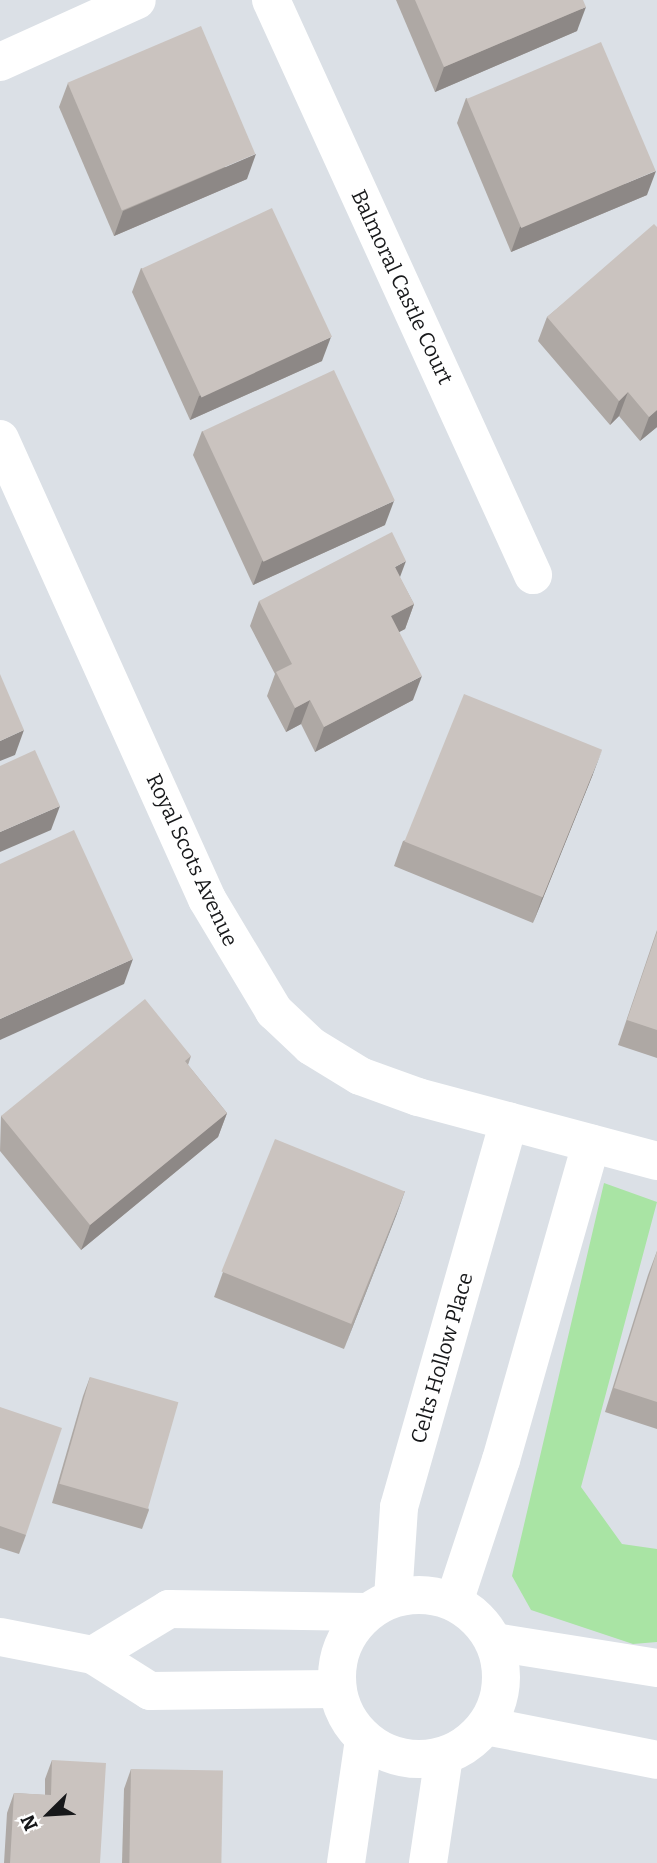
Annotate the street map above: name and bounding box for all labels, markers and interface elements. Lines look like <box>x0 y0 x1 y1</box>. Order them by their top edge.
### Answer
street label: Balmoral Castle Court <box>346 186 458 388</box>
street label: Royal Scots Avenue <box>141 770 243 950</box>
street label: Celts Hollow Place <box>406 1270 478 1446</box>
north arrow <box>14 1779 84 1849</box>
text: N <box>16 1811 43 1834</box>

